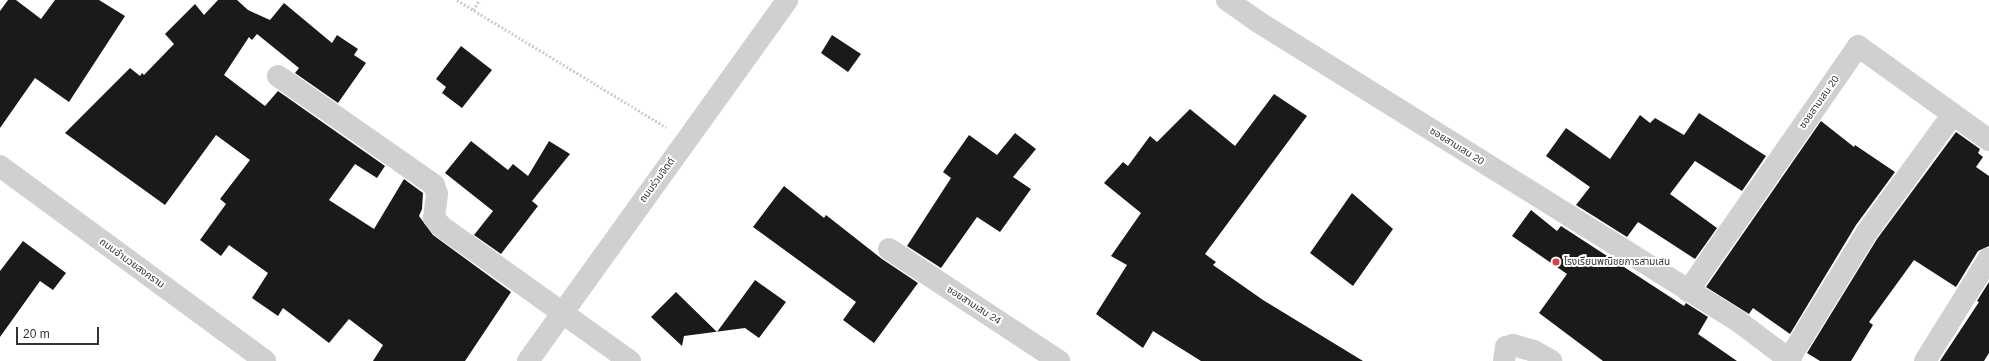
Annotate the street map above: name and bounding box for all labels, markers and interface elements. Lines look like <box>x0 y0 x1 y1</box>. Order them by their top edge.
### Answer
street label: ซอยสามเสน 20 <box>1796 73 1842 131</box>
street label: ซอยสามเสน 20 <box>1428 125 1486 167</box>
street label: ถนนร่วมจิตต์ <box>637 155 677 205</box>
street label: ถนนอำนวยสงคราม <box>97 235 167 291</box>
place label: โรงเรียนพณิชยการสามเสน <box>1564 256 1670 268</box>
marker: โรงเรียนพณิชยการสามเสน <box>1551 257 1561 267</box>
street label: ซอยสามเสน 24 <box>945 283 1003 327</box>
scale bar <box>18 319 101 345</box>
text: 20 m <box>23 327 50 341</box>

